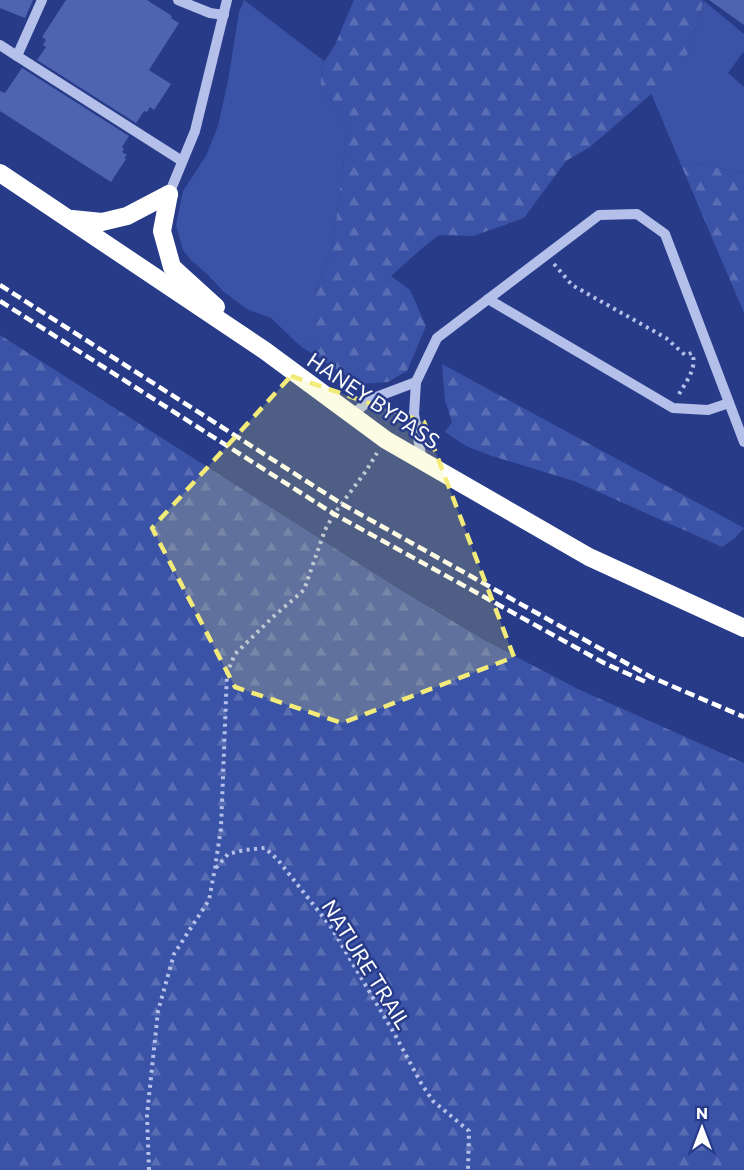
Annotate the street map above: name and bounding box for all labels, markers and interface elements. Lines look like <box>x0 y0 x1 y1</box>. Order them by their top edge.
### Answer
street label: HANEY BYPASS <box>303 346 445 454</box>
street label: NATURE TRAIL <box>317 895 417 1033</box>
north arrow <box>672 1098 732 1158</box>
text: N <box>696 1103 708 1122</box>

